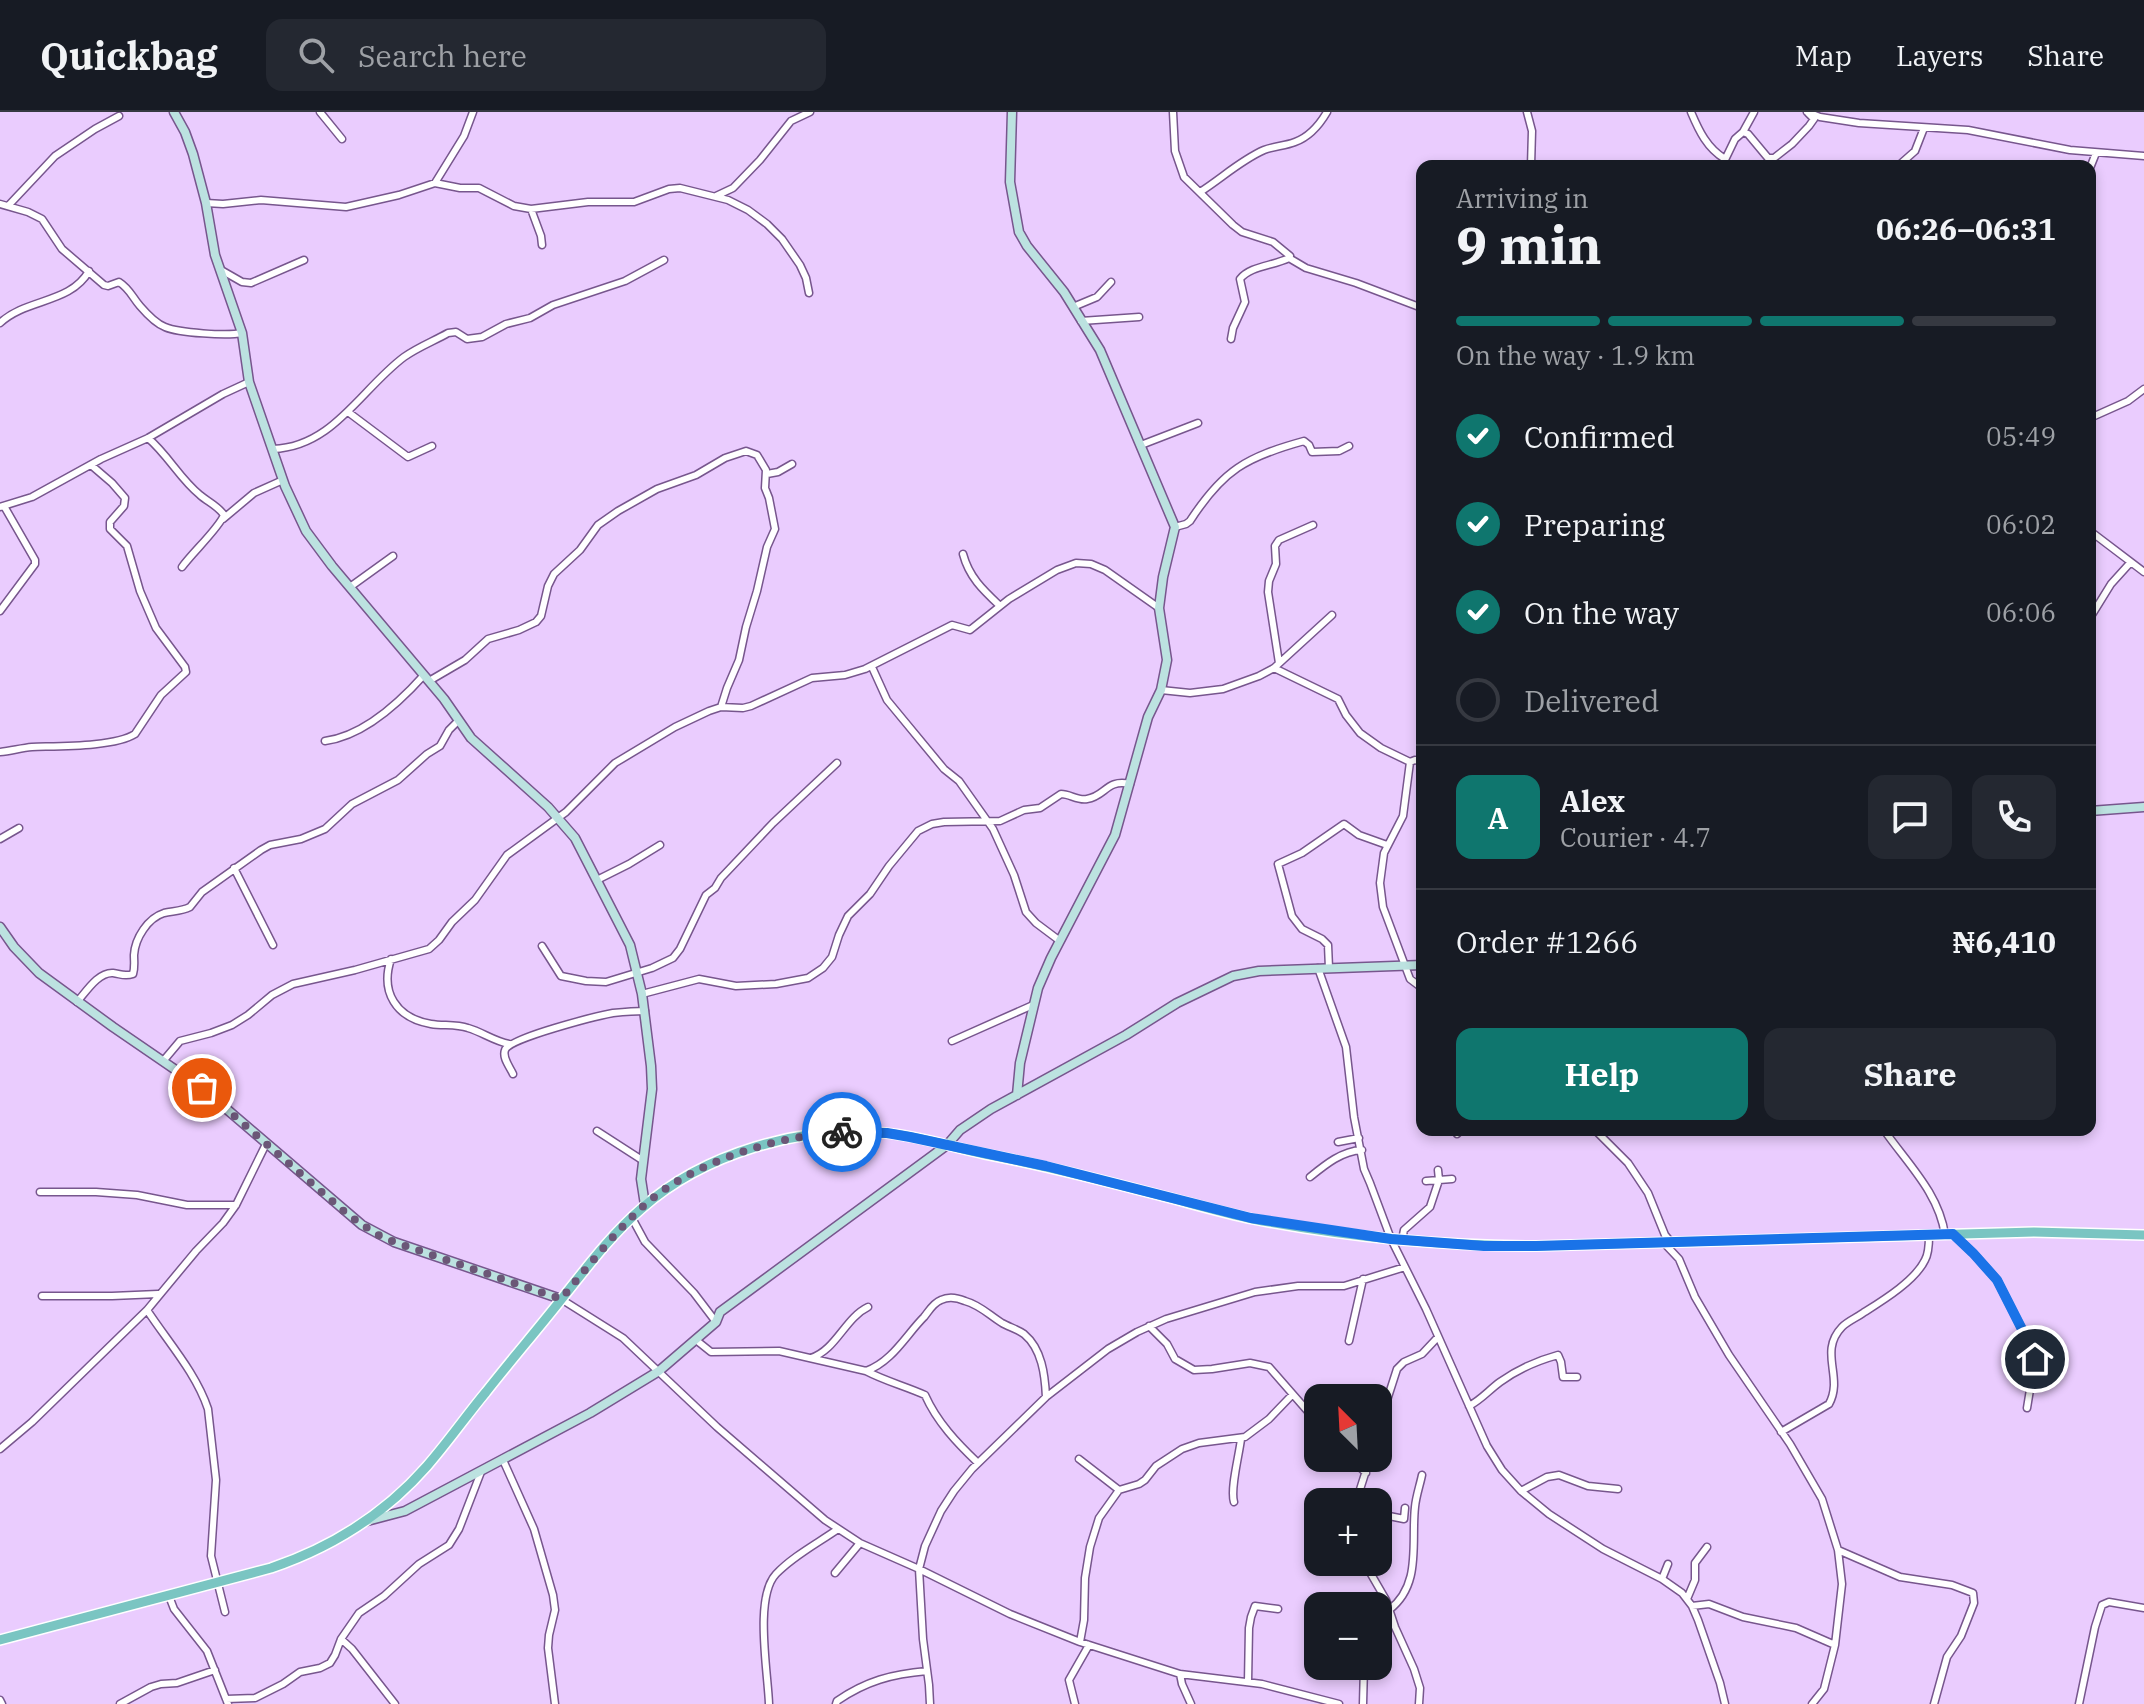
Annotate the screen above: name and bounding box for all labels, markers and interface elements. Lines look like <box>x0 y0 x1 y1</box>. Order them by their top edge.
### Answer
search box <box>266 19 826 91</box>
text: Quickbag <box>40 31 218 80</box>
icon: search <box>294 33 338 77</box>
text: Search here <box>358 36 527 75</box>
text: Map <box>1795 37 1852 74</box>
text: Layers <box>1896 37 1983 74</box>
text: Share <box>2027 37 2104 74</box>
text: Arriving in <box>1456 181 1589 215</box>
text: 06:26–06:31 <box>1876 209 2056 248</box>
text: 9 min <box>1456 211 1602 278</box>
text: On the way · 1.9 km <box>1456 338 1695 372</box>
icon: check <box>1456 414 1500 458</box>
text: Confirmed <box>1524 417 1675 456</box>
text: 05:49 <box>1986 419 2056 453</box>
icon: check <box>1456 502 1500 546</box>
text: Preparing <box>1524 505 1665 544</box>
text: 06:02 <box>1986 507 2056 541</box>
icon: check <box>1456 590 1500 634</box>
text: On the way <box>1524 593 1679 632</box>
text: 06:06 <box>1986 595 2056 629</box>
text: Delivered <box>1524 681 1659 720</box>
button: chat <box>1868 775 1952 859</box>
button: phone <box>1972 775 2056 859</box>
text: Alex <box>1560 781 1625 820</box>
text: A <box>1488 798 1508 837</box>
text: Courier · 4.7 <box>1560 820 1711 854</box>
text: Order #1266 <box>1456 922 1638 961</box>
text: ₦6,410 <box>1952 922 2056 961</box>
button: Help <box>1456 1028 1748 1120</box>
button: Share <box>1764 1028 2056 1120</box>
pin <box>168 1054 236 1122</box>
icon: bag <box>180 1066 224 1110</box>
courier <box>802 1092 882 1172</box>
icon: bike <box>820 1110 864 1154</box>
pin <box>2001 1325 2069 1393</box>
icon: home <box>2013 1337 2057 1381</box>
north arrow <box>1304 1384 1392 1472</box>
map controls <box>1304 1384 1392 1680</box>
button: + <box>1304 1488 1392 1576</box>
button: − <box>1304 1592 1392 1680</box>

